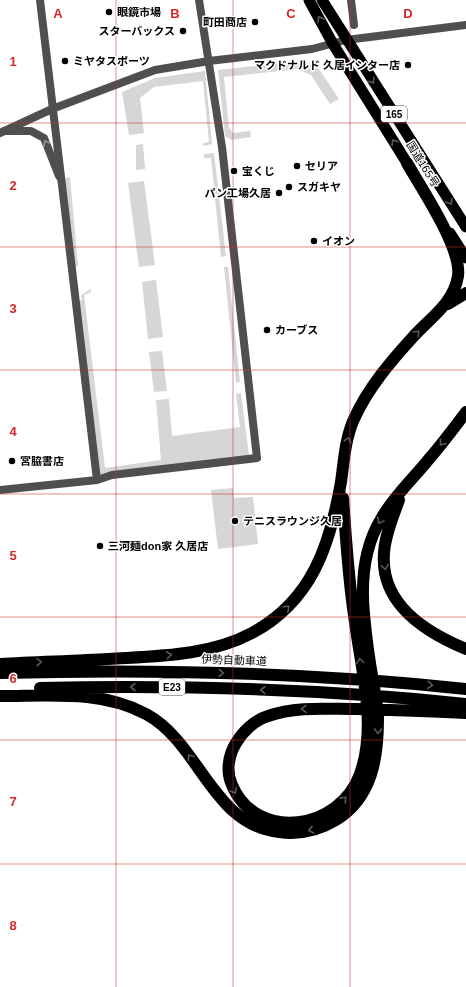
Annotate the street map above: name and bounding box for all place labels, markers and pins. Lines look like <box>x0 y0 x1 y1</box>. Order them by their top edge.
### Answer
place label: 眼鏡市場 <box>117 6 161 18</box>
marker: 眼鏡市場 <box>104 7 114 17</box>
place label: 町田商店 <box>203 16 247 28</box>
marker: 町田商店 <box>250 17 260 27</box>
place label: スターバックス <box>98 25 175 37</box>
marker: スターバックス <box>178 26 188 36</box>
place label: ミヤタスポーツ <box>73 55 150 67</box>
marker: ミヤタスポーツ <box>60 56 70 66</box>
place label: マクドナルド 久居インター店 <box>254 59 400 71</box>
marker: マクドナルド 久居インター店 <box>403 60 413 70</box>
place label: セリア <box>305 160 338 172</box>
marker: セリア <box>292 161 302 171</box>
place label: 宝くじ <box>242 165 275 177</box>
marker: 宝くじ <box>229 166 239 176</box>
place label: スガキヤ <box>297 181 341 193</box>
marker: スガキヤ <box>284 182 294 192</box>
place label: パン工場久居 <box>204 187 271 199</box>
marker: パン工場久居 <box>274 188 284 198</box>
place label: イオン <box>322 235 355 247</box>
marker: イオン <box>309 236 319 246</box>
place label: カーブス <box>275 324 318 336</box>
marker: カーブス <box>262 325 272 335</box>
place label: 宮脇書店 <box>20 455 64 467</box>
marker: 宮脇書店 <box>7 456 17 466</box>
place label: テニスラウンジ久居 <box>243 515 342 527</box>
marker: テニスラウンジ久居 <box>230 516 240 526</box>
place label: 三河麺don家 久居店 <box>108 540 208 552</box>
marker: 三河麺don家 久居店 <box>95 541 105 551</box>

